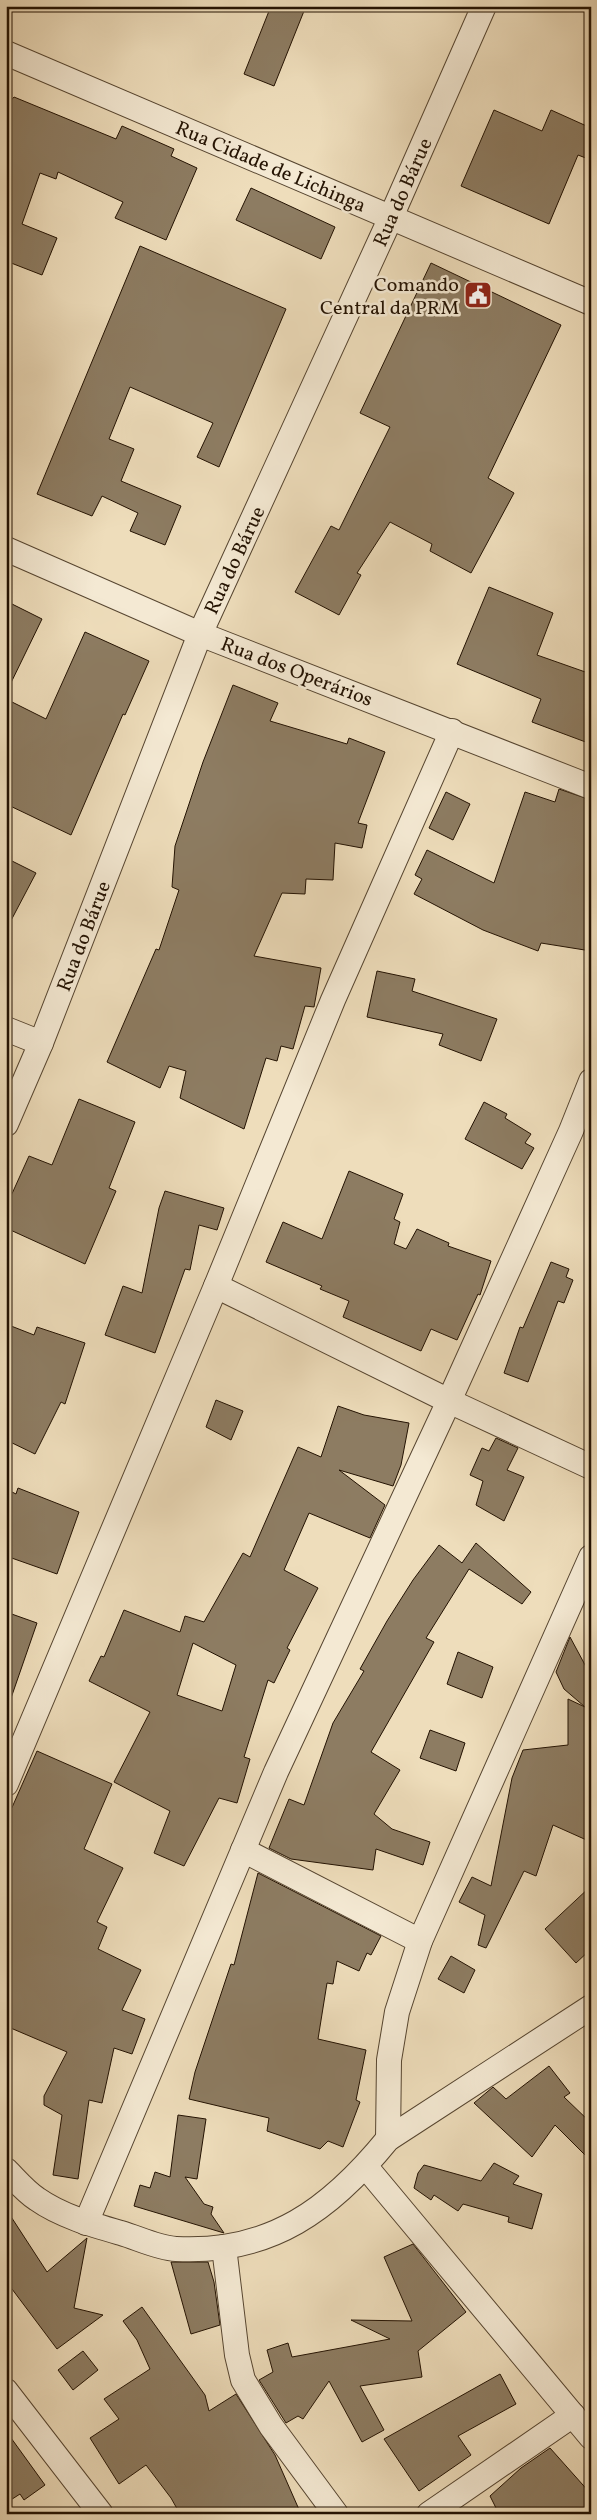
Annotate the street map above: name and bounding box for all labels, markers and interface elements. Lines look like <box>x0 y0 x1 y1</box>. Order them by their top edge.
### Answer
street label: Rua Cidade de Lichinga <box>171 115 370 221</box>
street label: Rua do Bárue <box>367 134 440 252</box>
place label: Comando Central da PRM <box>320 272 459 323</box>
public building icon: Comando Central da PRM <box>463 280 493 310</box>
street label: Rua do Bárue <box>199 502 273 620</box>
street label: Rua dos Operários <box>216 631 376 715</box>
street label: Rua do Bárue <box>51 877 119 996</box>

